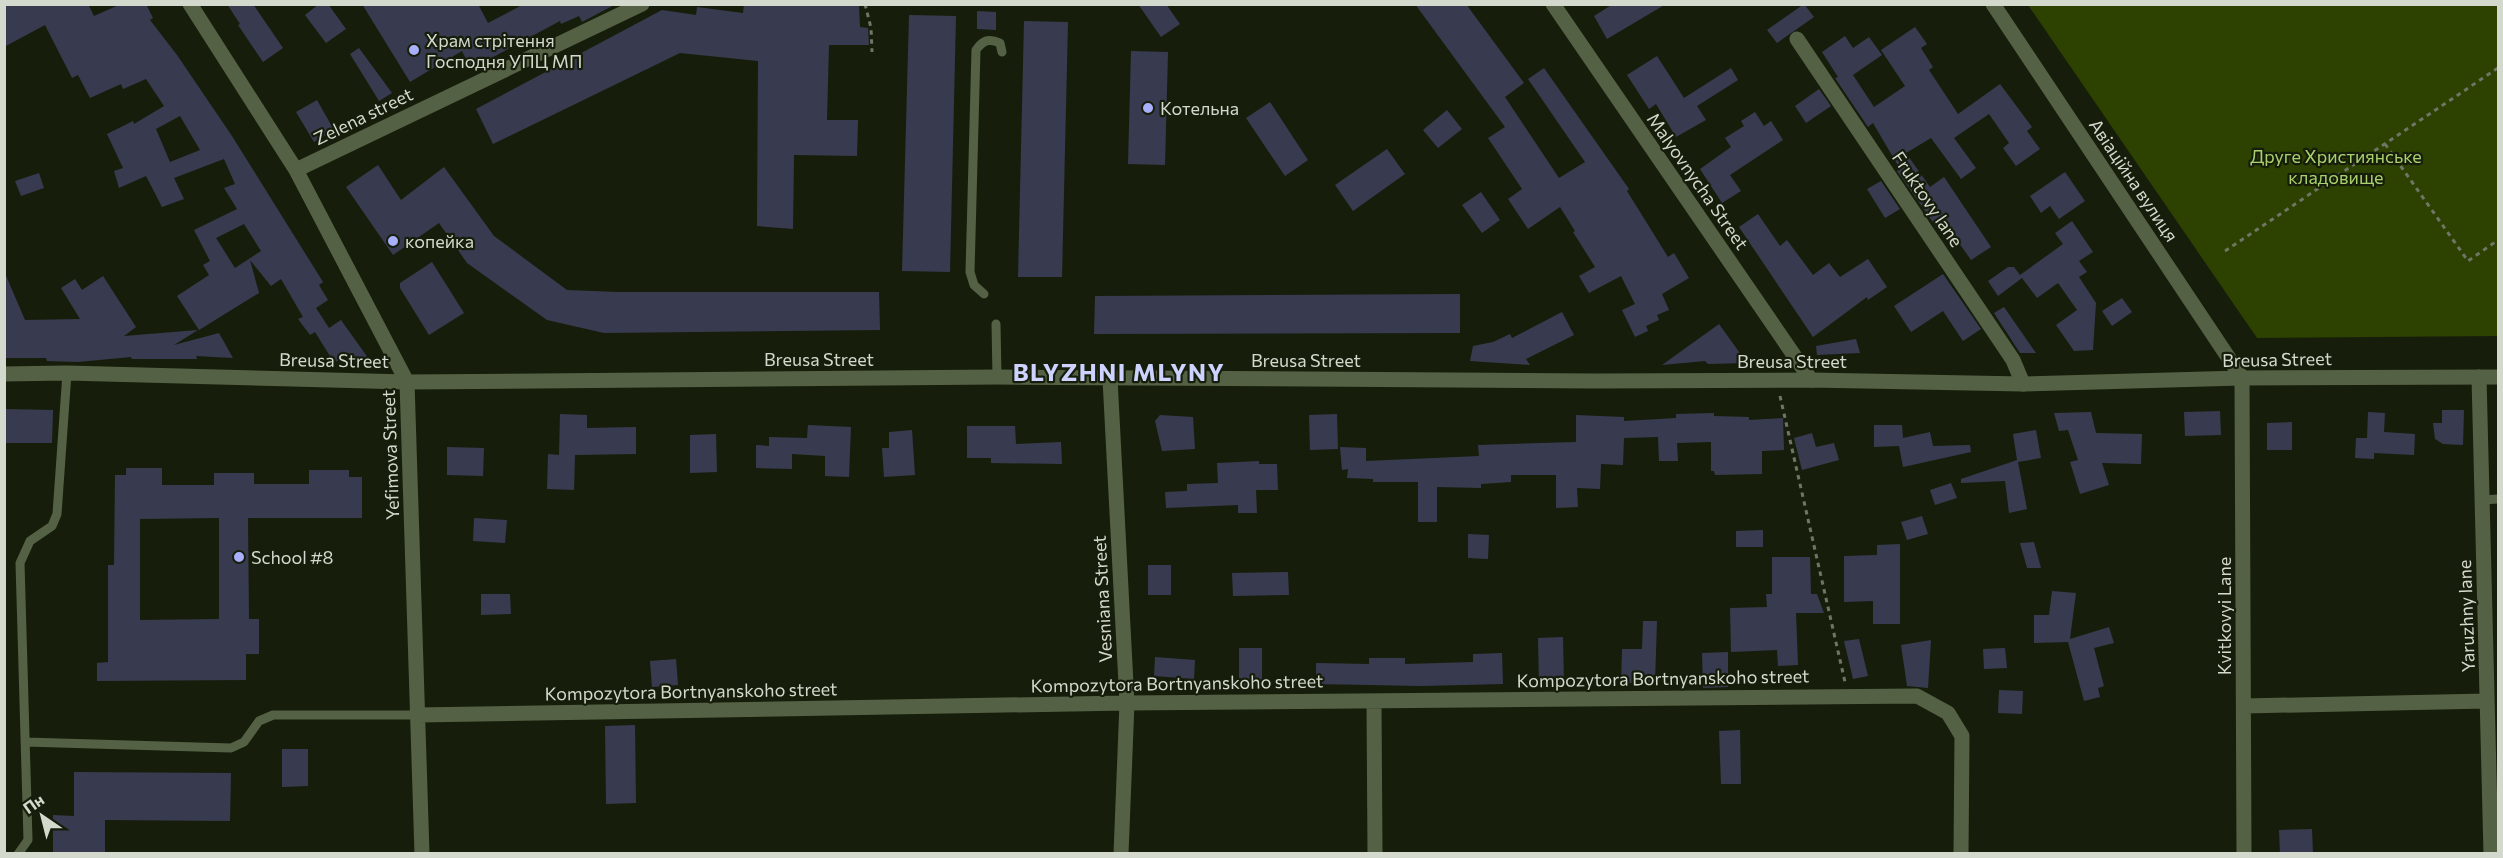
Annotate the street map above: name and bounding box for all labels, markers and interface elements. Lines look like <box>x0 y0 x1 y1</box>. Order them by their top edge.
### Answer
place label: Храм стрітення Господня УПЦ МП <box>426 29 583 72</box>
marker: Храм стрітення Господня УПЦ МП <box>407 43 421 57</box>
street label: Zelena street <box>310 83 416 149</box>
place label: Котельна <box>1160 97 1239 119</box>
marker: Котельна <box>1141 101 1155 115</box>
street label: Malyovnycha Street <box>1643 108 1753 254</box>
street label: Авіаційна вулиця <box>2085 114 2183 246</box>
park label: Друге Християнське кладовище <box>2250 145 2422 188</box>
street label: Fruktovy lane <box>1888 147 1968 251</box>
place label: копейка <box>405 230 474 252</box>
marker: копейка <box>386 234 400 248</box>
street label: Breusa Street <box>2222 347 2332 371</box>
street label: Breusa Street <box>279 348 389 372</box>
street label: Breusa Street <box>764 348 874 370</box>
street label: Breusa Street <box>1251 349 1361 371</box>
street label: Breusa Street <box>1737 350 1847 372</box>
district label: BLYZHNI MLYNY <box>1013 357 1225 386</box>
street label: Yefimova Street <box>377 390 403 520</box>
street label: Vesniana Street <box>1088 535 1116 663</box>
place label: School #8 <box>251 546 334 568</box>
marker: School #8 <box>232 550 246 564</box>
street label: Kvitkovyi Lane <box>2213 557 2235 675</box>
street label: Yaruzhny lane <box>2453 559 2479 673</box>
street label: Kompozytora Bortnyanskoho street <box>1516 664 1810 692</box>
street label: Kompozytora Bortnyanskoho street <box>1030 669 1324 697</box>
street label: Kompozytora Bortnyanskoho street <box>544 677 838 705</box>
north arrow <box>12 786 72 846</box>
text: Пн <box>19 789 47 817</box>

